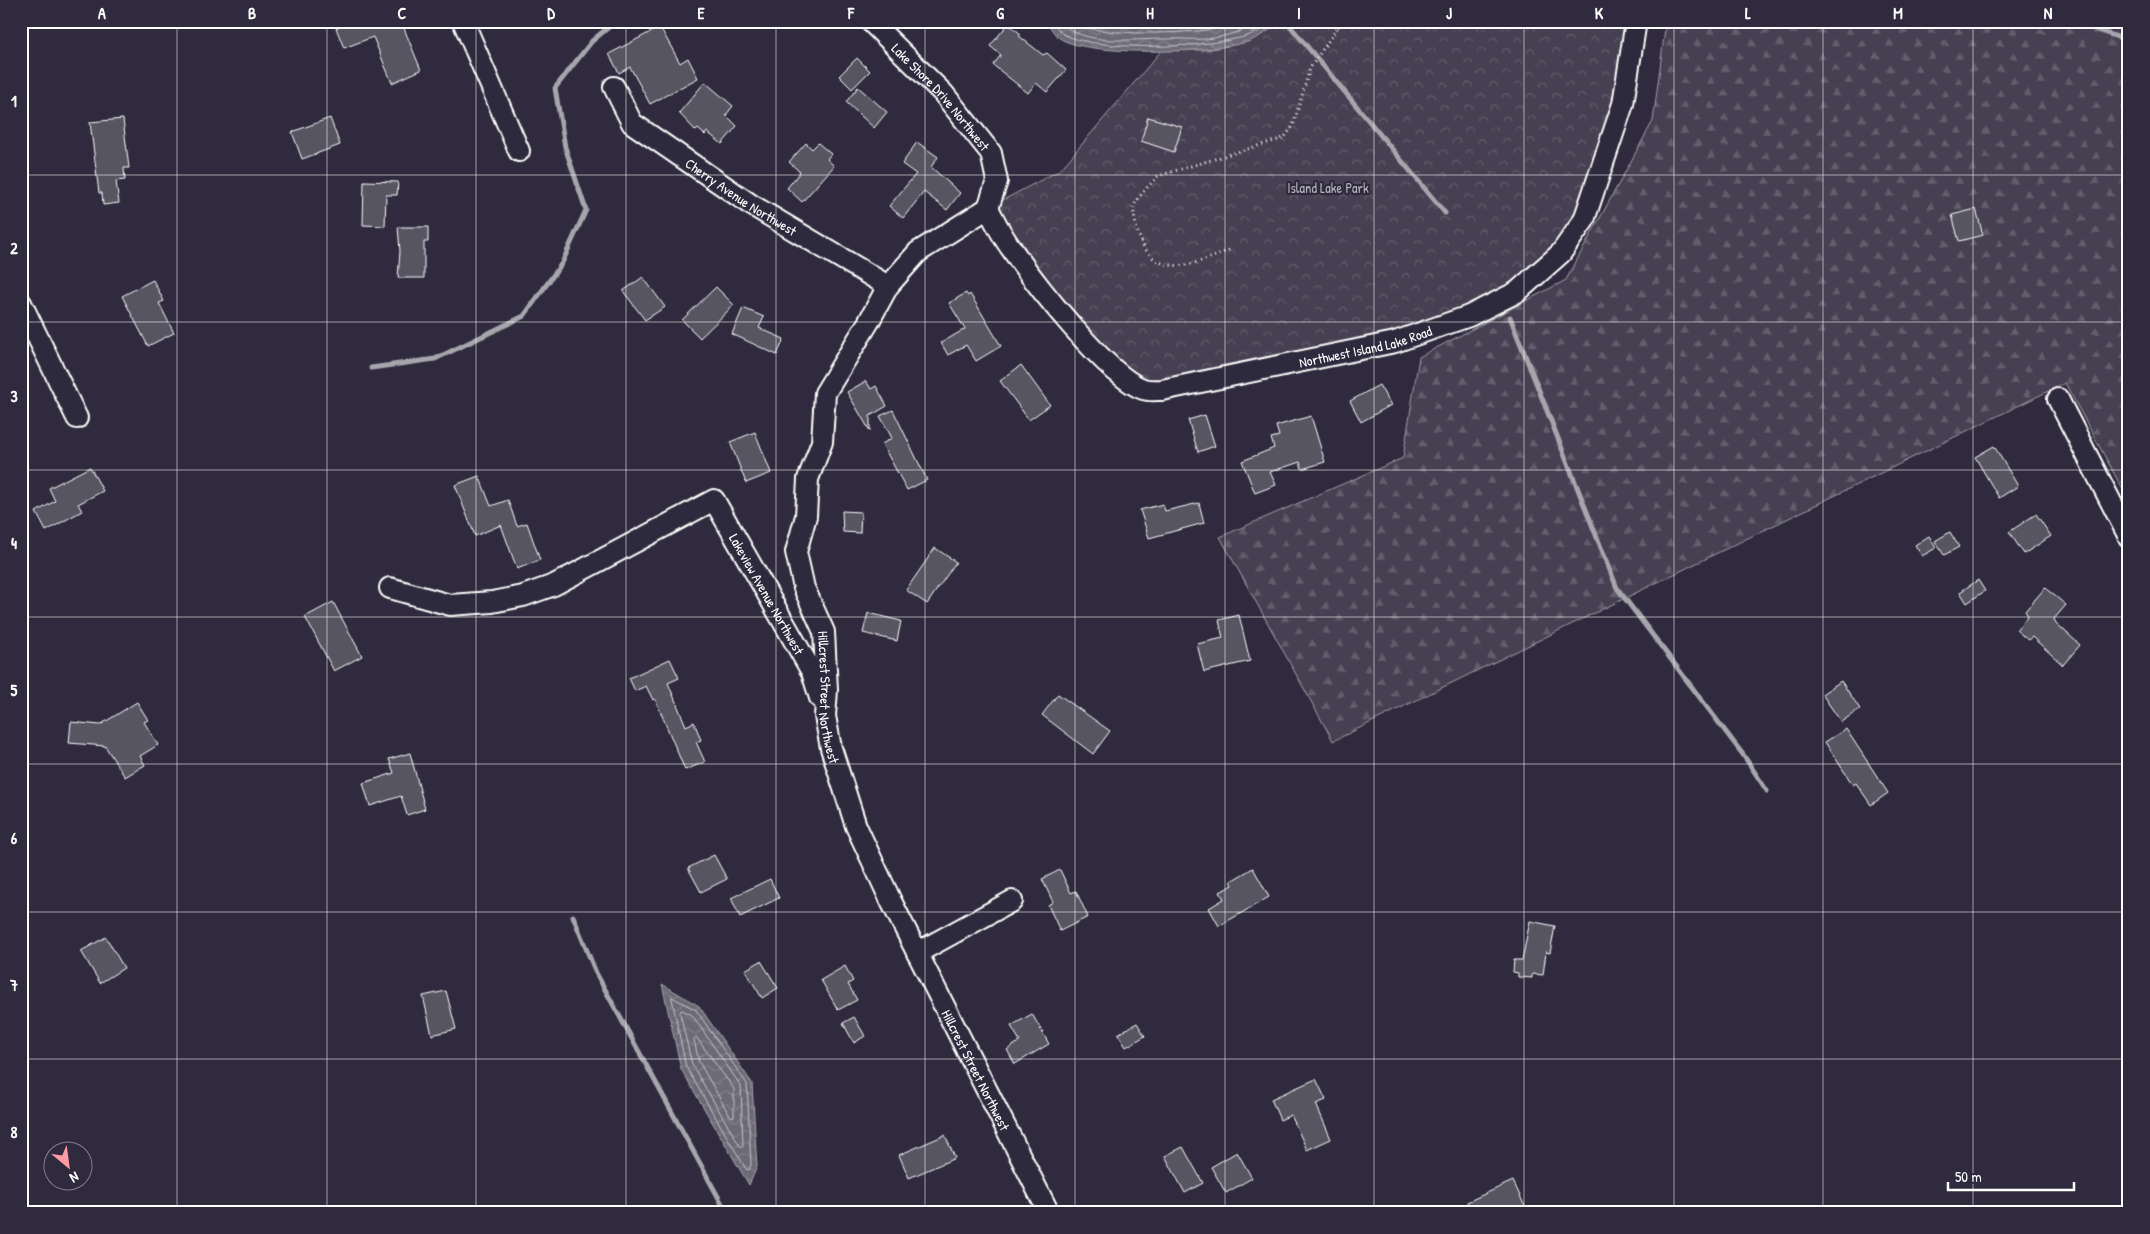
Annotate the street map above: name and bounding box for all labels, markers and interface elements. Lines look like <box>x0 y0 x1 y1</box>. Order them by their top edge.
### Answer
text: A <box>98 2 106 24</box>
text: B <box>248 2 256 24</box>
text: C <box>398 2 407 24</box>
text: D <box>547 2 555 24</box>
text: E <box>697 2 705 24</box>
text: F <box>847 2 855 24</box>
text: G <box>996 2 1004 24</box>
text: H <box>1146 2 1154 24</box>
text: I <box>1297 2 1301 24</box>
text: J <box>1446 2 1452 24</box>
text: K <box>1595 2 1604 24</box>
text: L <box>1745 2 1751 24</box>
text: M <box>1893 2 1903 24</box>
text: N <box>2044 2 2053 24</box>
street label: Lake Shore Drive Northwest <box>888 39 995 154</box>
text: 1 <box>11 90 17 112</box>
street label: Cherry Avenue Northwest <box>682 153 801 239</box>
park label: Island Lake Park <box>1287 178 1369 197</box>
text: 2 <box>10 237 18 259</box>
street label: Northwest Island Lake Road <box>1297 320 1435 371</box>
text: 3 <box>10 385 18 407</box>
street label: Lakeview Avenue Northwest <box>725 530 810 658</box>
text: 4 <box>11 532 17 554</box>
street label: Hillcrest Street Northwest <box>814 631 845 766</box>
text: 5 <box>11 679 18 701</box>
text: 6 <box>11 827 18 849</box>
text: 7 <box>9 974 18 996</box>
street label: Hillcrest Street Northwest <box>938 1006 1015 1133</box>
text: 8 <box>11 1121 18 1143</box>
north arrow <box>42 1142 92 1192</box>
scale bar <box>1948 1159 2074 1191</box>
text: 50 m <box>1955 1166 1982 1187</box>
text: N <box>66 1168 82 1188</box>

